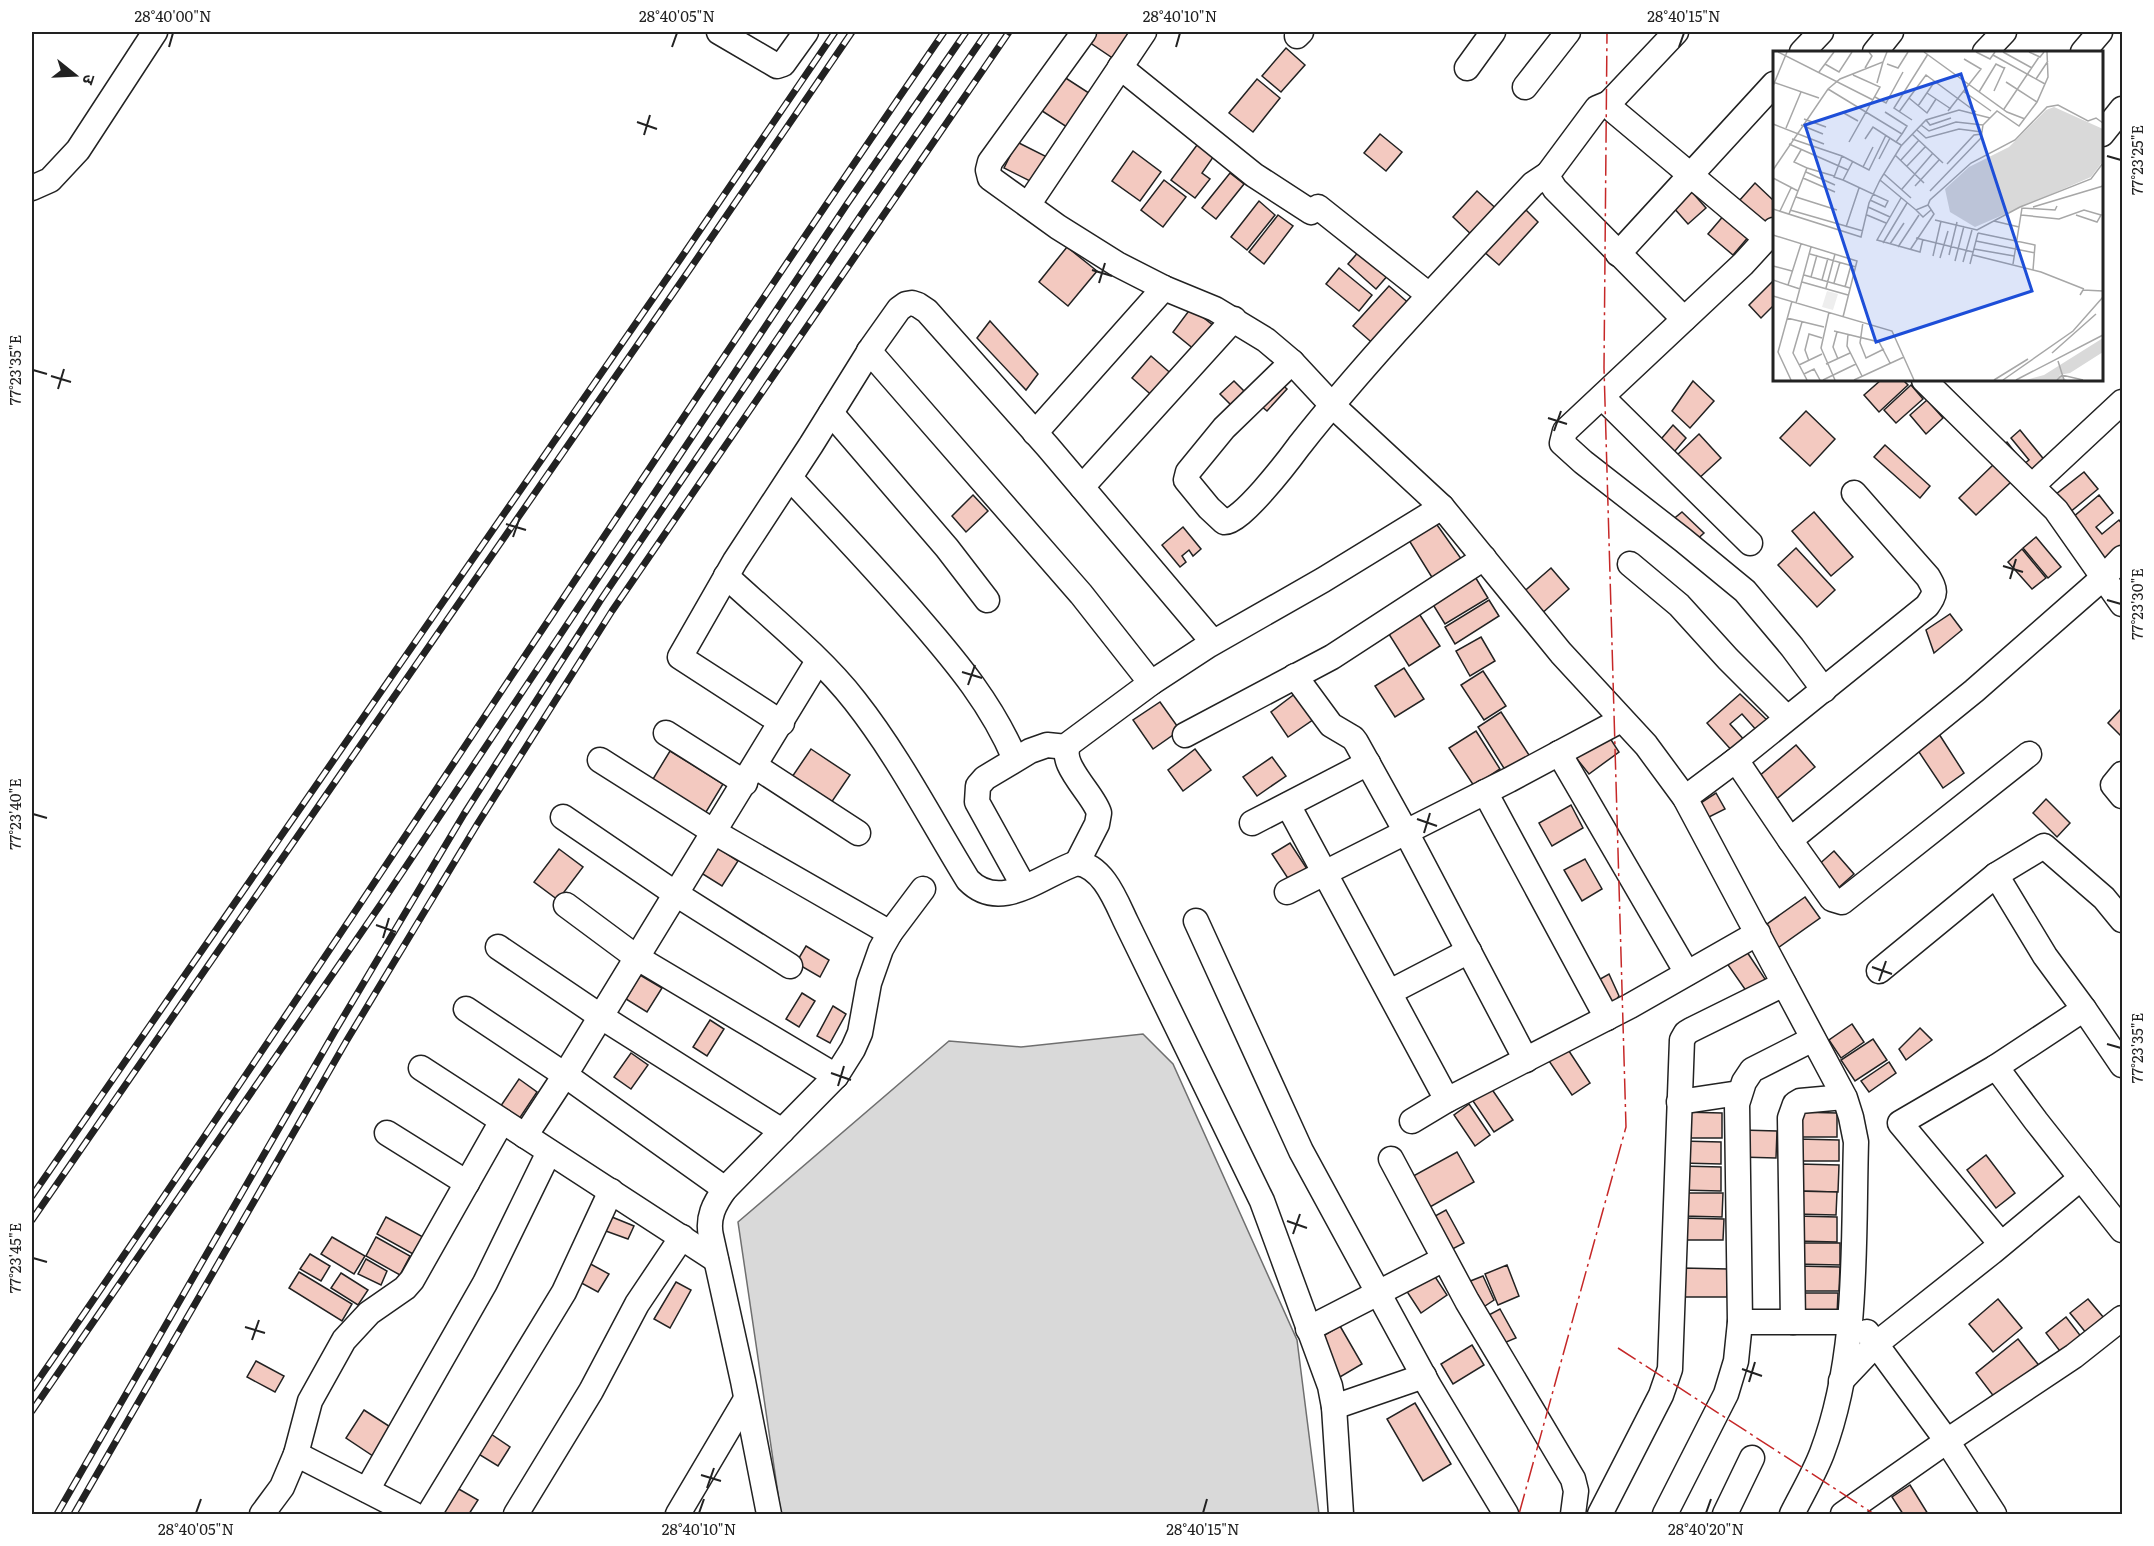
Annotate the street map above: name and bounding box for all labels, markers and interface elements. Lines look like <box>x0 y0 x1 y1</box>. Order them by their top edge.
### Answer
text: 28°40'00"N <box>135 4 211 27</box>
text: 28°40'05"N <box>639 4 715 27</box>
text: 28°40'10"N <box>1143 4 1217 27</box>
text: 28°40'15"N <box>1647 4 1721 27</box>
north arrow <box>45 45 105 105</box>
inset map <box>1773 51 2103 381</box>
text: उ <box>77 72 103 89</box>
text: 77°23'25"E <box>2125 125 2148 195</box>
text: 77°23'35"E <box>3 335 26 405</box>
text: 77°23'30"E <box>2125 568 2148 640</box>
text: 77°23'40"E <box>3 778 26 850</box>
text: 77°23'35"E <box>2125 1013 2148 1083</box>
text: 77°23'45"E <box>3 1223 26 1293</box>
text: 28°40'05"N <box>158 1517 234 1540</box>
text: 28°40'10"N <box>662 1517 736 1540</box>
text: 28°40'15"N <box>1166 1517 1240 1540</box>
text: 28°40'20"N <box>1668 1517 1744 1540</box>

